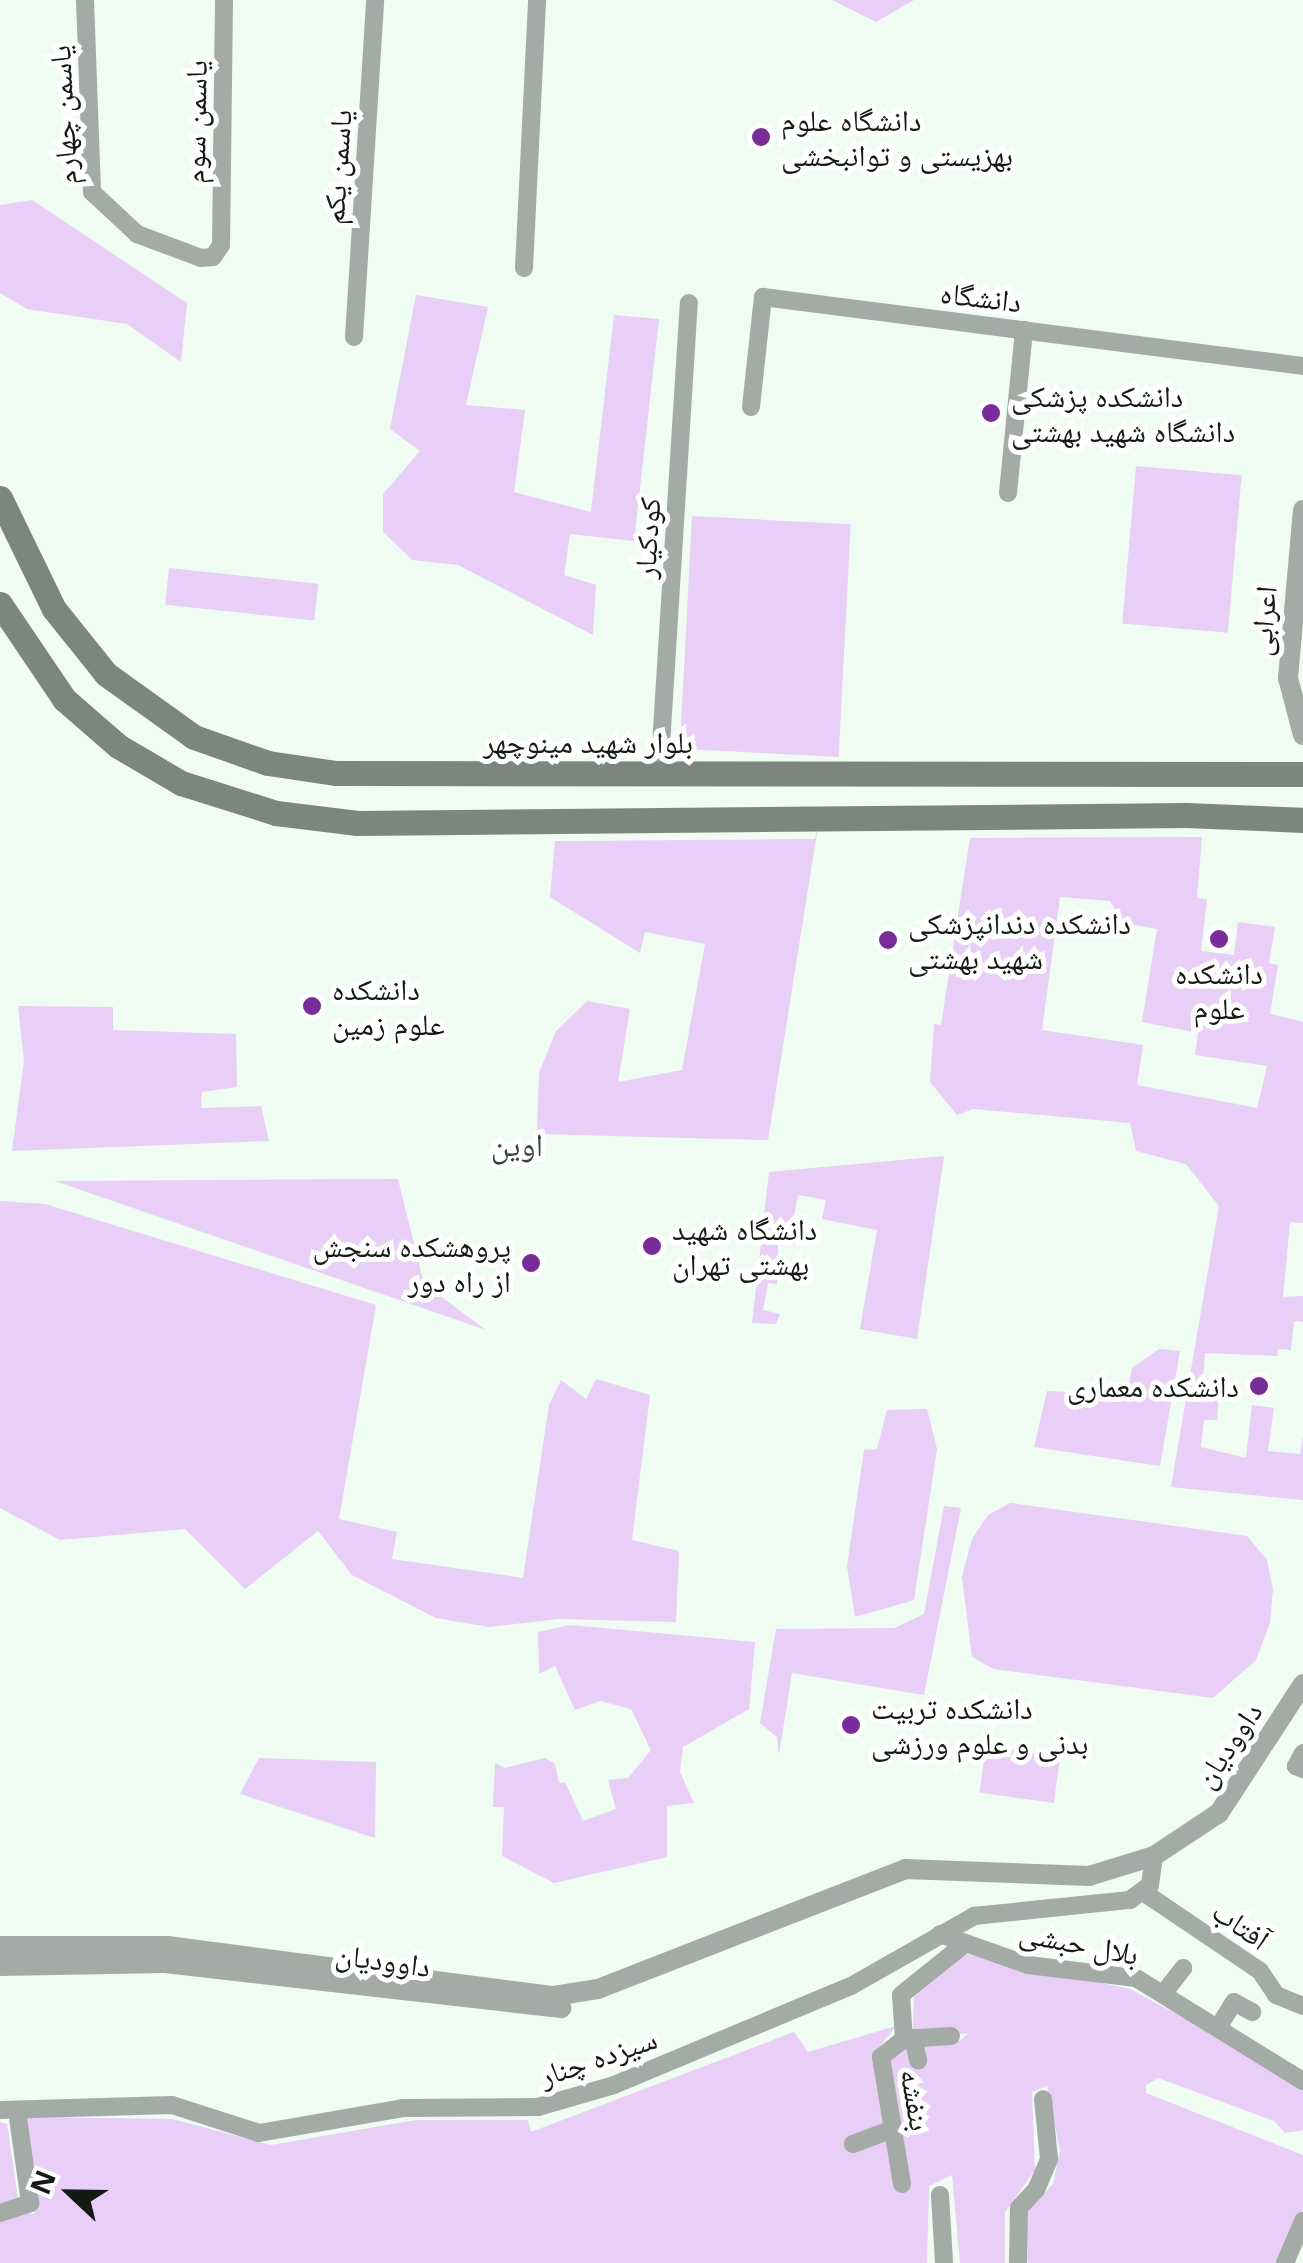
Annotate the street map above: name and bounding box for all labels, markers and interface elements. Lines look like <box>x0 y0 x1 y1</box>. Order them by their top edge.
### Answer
street label: یاسمن چهارم <box>41 44 85 186</box>
street label: یاسمن سوم <box>176 60 214 184</box>
place label: دانشگاه علوم بهزیستی و توانبخشی <box>781 102 1013 172</box>
street label: یاسمن یکم <box>315 108 359 226</box>
marker: دانشگاه علوم بهزیستی و توانبخشی <box>750 126 772 148</box>
street label: دانشگاه <box>938 274 1024 320</box>
place label: دانشکده پزشکی دانشگاه شهید بهشتی <box>1011 378 1235 448</box>
marker: دانشکده پزشکی دانشگاه شهید بهشتی <box>980 402 1002 424</box>
street label: کودکیار <box>626 496 668 580</box>
street label: اعرابی <box>1242 584 1284 658</box>
street label: بلوار شهید مینوچهر <box>483 724 693 760</box>
place label: دانشکده دندانپزشکی شهید بهشتی <box>908 905 1131 976</box>
marker: دانشکده علوم <box>1208 928 1230 950</box>
marker: دانشکده دندانپزشکی شهید بهشتی <box>877 929 899 951</box>
place label: دانشکده علوم <box>1175 955 1263 1026</box>
place label: دانشکده علوم زمین <box>332 971 445 1042</box>
marker: دانشکده علوم زمین <box>301 995 323 1017</box>
district label: اوین <box>491 1125 543 1163</box>
place label: دانشگاه شهید بهشتی تهران <box>672 1211 817 1282</box>
place label: پروهشکده سنجش از راه دور <box>312 1228 511 1298</box>
marker: دانشگاه شهید بهشتی تهران <box>641 1235 663 1257</box>
marker: پروهشکده سنجش از راه دور <box>520 1252 542 1274</box>
place label: دانشکده معماری <box>1067 1368 1239 1404</box>
marker: دانشکده معماری <box>1248 1375 1270 1397</box>
place label: دانشکده تربیت بدنی و علوم ورزشی <box>871 1690 1089 1760</box>
street label: داوودیان <box>1186 1695 1270 1795</box>
marker: دانشکده تربیت بدنی و علوم ورزشی <box>840 1714 862 1736</box>
street label: آفتاب <box>1206 1893 1276 1957</box>
street label: بلال حبشی <box>1016 1914 1142 1972</box>
street label: داوودیان <box>333 1936 433 1984</box>
street label: سیزده چنار <box>534 2020 662 2094</box>
street label: بنفشه <box>893 2066 939 2134</box>
north arrow <box>20 2143 120 2243</box>
text: N <box>20 2164 64 2199</box>

